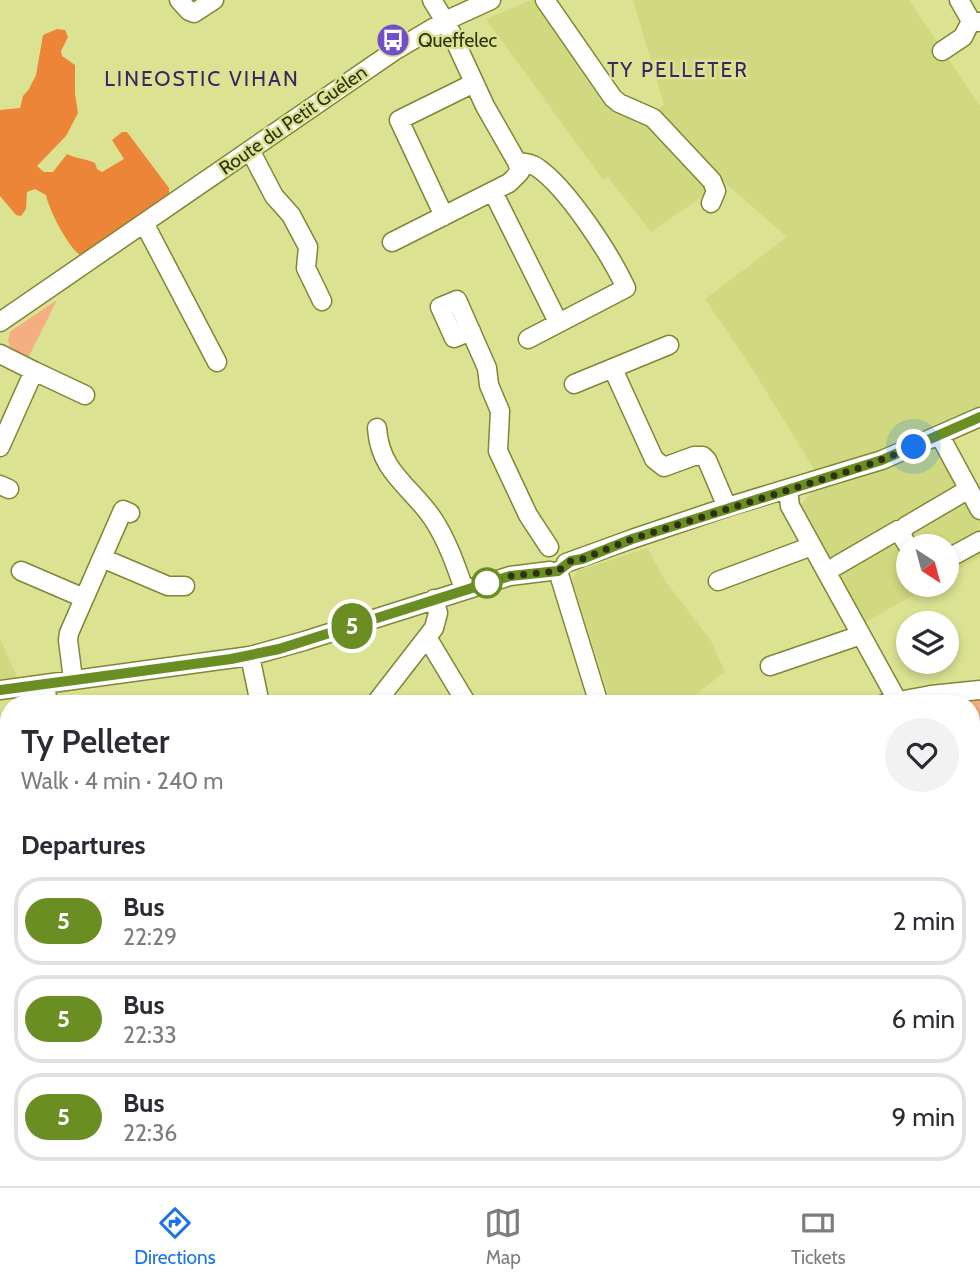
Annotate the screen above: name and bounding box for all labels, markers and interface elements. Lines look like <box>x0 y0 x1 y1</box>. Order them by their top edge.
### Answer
bus stop icon: Queffelec <box>374 21 412 59</box>
place label: Queffelec <box>418 29 497 52</box>
district label: TY PELLETER <box>607 57 749 82</box>
street label: Route du Petit Guélen <box>215 60 371 180</box>
district label: LINEOSTIC VIHAN <box>104 66 300 91</box>
your location <box>896 429 931 464</box>
north arrow <box>896 534 959 597</box>
map controls <box>896 534 959 674</box>
unlabelled marker <box>472 568 502 598</box>
line badge: 5 <box>329 603 375 649</box>
text: 5 <box>346 611 358 640</box>
button: layers <box>896 611 959 674</box>
button: heart <box>885 718 959 792</box>
text: Ty Pelleter <box>21 721 170 761</box>
text: Walk · 4 min · 240 m <box>21 767 223 795</box>
text: Departures <box>21 829 145 861</box>
text: Bus <box>123 891 164 923</box>
text: 2 min <box>893 905 955 937</box>
text: 5 <box>57 906 70 935</box>
text: 22:29 <box>123 923 177 951</box>
text: Bus <box>123 989 164 1021</box>
text: 6 min <box>892 1003 955 1035</box>
text: 5 <box>57 1004 70 1033</box>
text: 22:33 <box>123 1021 177 1049</box>
text: Bus <box>123 1087 164 1119</box>
text: 9 min <box>892 1101 955 1133</box>
text: 5 <box>57 1102 70 1131</box>
text: 22:36 <box>123 1119 177 1147</box>
tab: Directions <box>134 1204 216 1269</box>
tab: Map <box>484 1204 522 1269</box>
tab: Tickets <box>791 1204 846 1269</box>

